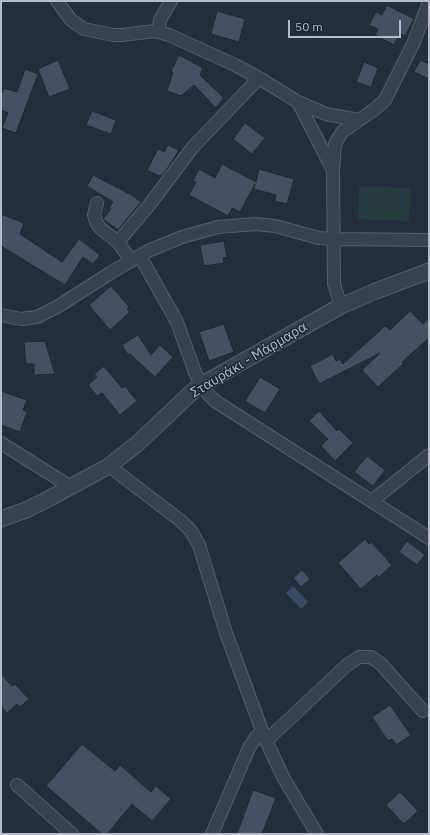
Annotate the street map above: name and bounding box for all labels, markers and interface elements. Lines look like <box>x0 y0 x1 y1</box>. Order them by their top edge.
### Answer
scale bar <box>290 12 403 38</box>
text: 50 m <box>295 19 323 34</box>
street label: Σταυράκι - Μάρμαρα <box>188 318 310 402</box>

